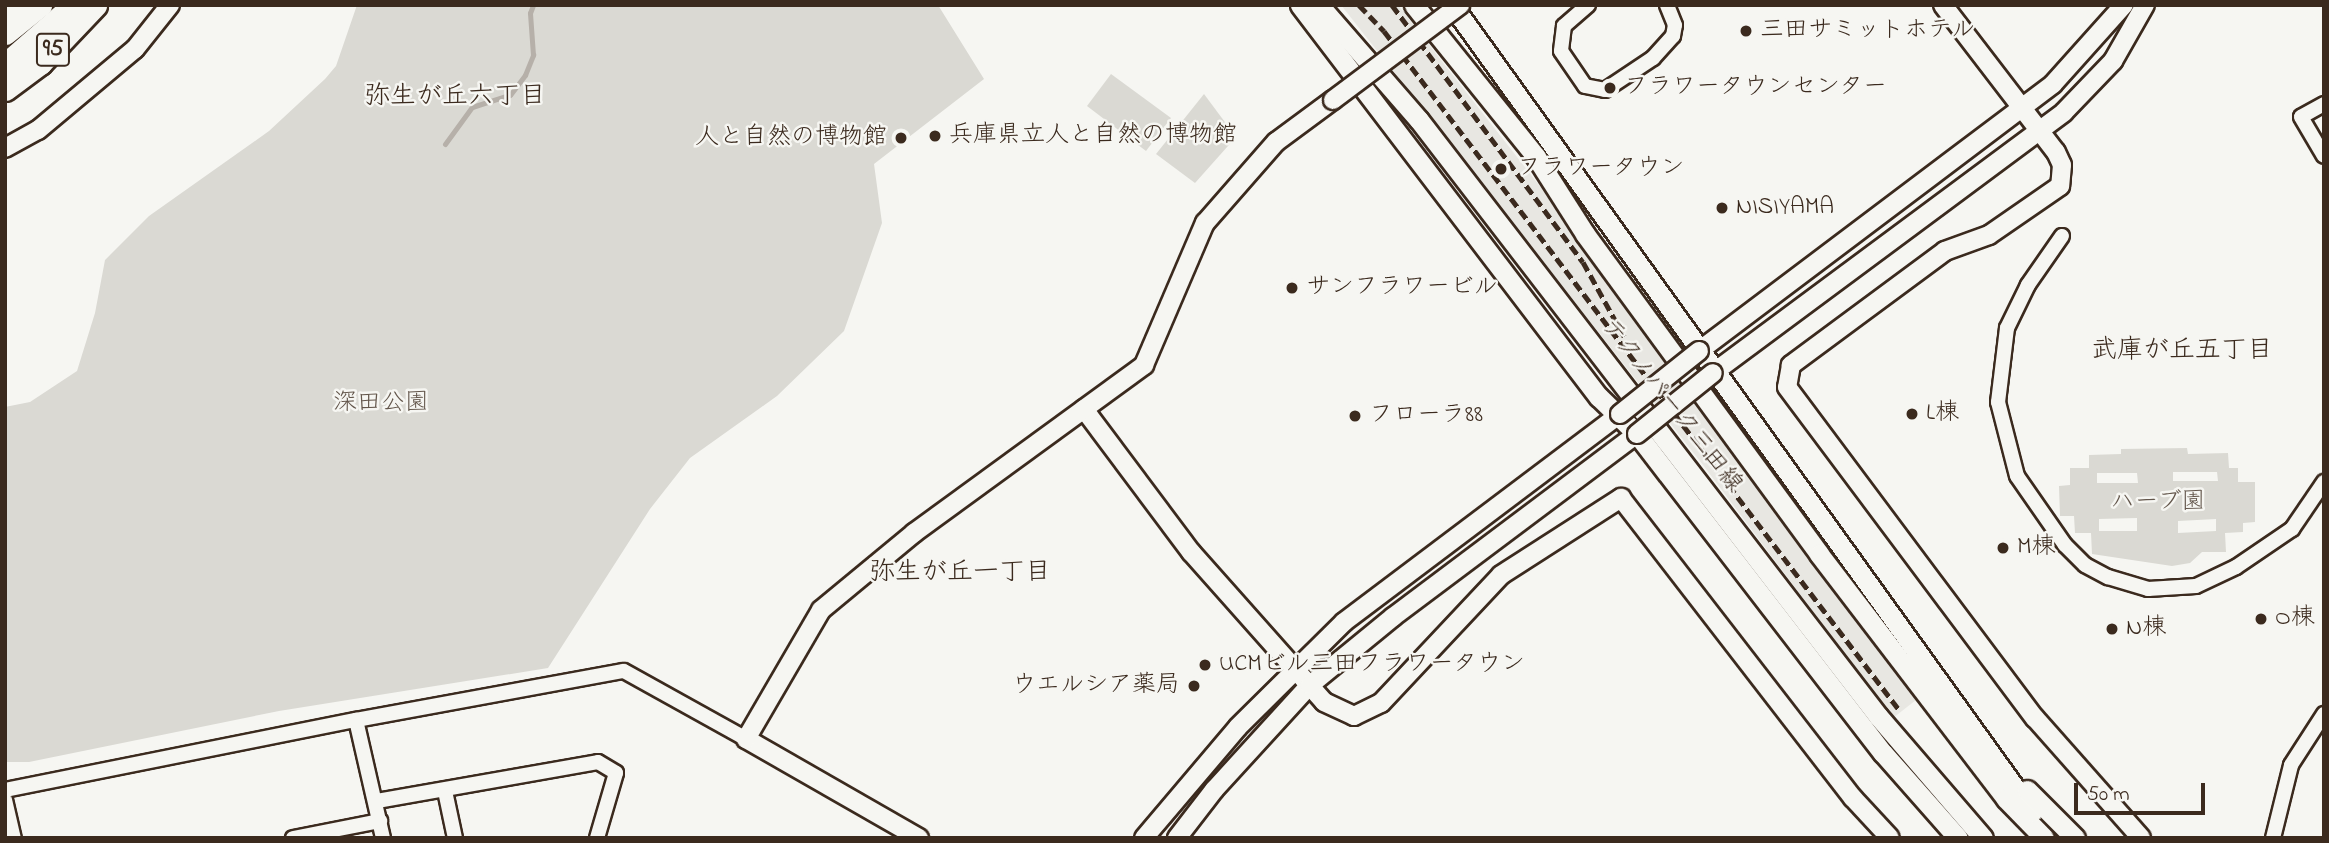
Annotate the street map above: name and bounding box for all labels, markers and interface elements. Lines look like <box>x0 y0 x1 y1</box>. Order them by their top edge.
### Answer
place label: 三田サミットホテル <box>1760 17 1976 45</box>
marker: 三田サミットホテル <box>1738 23 1754 39</box>
road number: 95 <box>36 31 70 70</box>
place label: フラワータウンセンター <box>1624 74 1888 102</box>
marker: フラワータウンセンター <box>1602 80 1618 96</box>
district label: 弥生が丘六丁目 <box>364 82 546 114</box>
place label: 兵庫県立人と自然の博物館 <box>949 122 1237 150</box>
place label: 人と自然の博物館 <box>695 124 887 152</box>
marker: 兵庫県立人と自然の博物館 <box>927 128 943 144</box>
marker: 人と自然の博物館 <box>893 130 909 146</box>
place label: フラワータウン <box>1517 155 1685 183</box>
marker: フラワータウン <box>1491 159 1511 179</box>
place label: NISIYAMA <box>1736 194 1834 222</box>
marker: NISIYAMA <box>1714 200 1730 216</box>
place label: サンフラワービル <box>1306 274 1498 302</box>
marker: サンフラワービル <box>1284 280 1300 296</box>
street label: テクノパーク三田線 <box>1593 312 1749 500</box>
district label: 武庫が丘五丁目 <box>2091 336 2273 368</box>
park label: 深田公園 <box>333 390 429 418</box>
place label: L棟 <box>1926 400 1959 428</box>
place label: フローラ88 <box>1369 402 1483 430</box>
marker: L棟 <box>1904 406 1920 422</box>
marker: フローラ88 <box>1347 408 1363 424</box>
park label: ハーブ園 <box>2110 489 2206 517</box>
place label: M棟 <box>2017 534 2056 562</box>
marker: M棟 <box>1995 540 2011 556</box>
district label: 弥生が丘一丁目 <box>869 558 1051 590</box>
place label: O棟 <box>2275 605 2315 633</box>
marker: O棟 <box>2253 611 2269 627</box>
place label: N棟 <box>2126 615 2166 643</box>
marker: N棟 <box>2104 621 2120 637</box>
place label: UCMビル三田フラワータウン <box>1219 651 1526 679</box>
marker: UCMビル三田フラワータウン <box>1197 657 1213 673</box>
place label: ウエルシア薬局 <box>1012 672 1180 700</box>
marker: ウエルシア薬局 <box>1186 678 1202 694</box>
scale bar <box>2077 770 2208 814</box>
text: 50 m <box>2087 780 2130 810</box>

